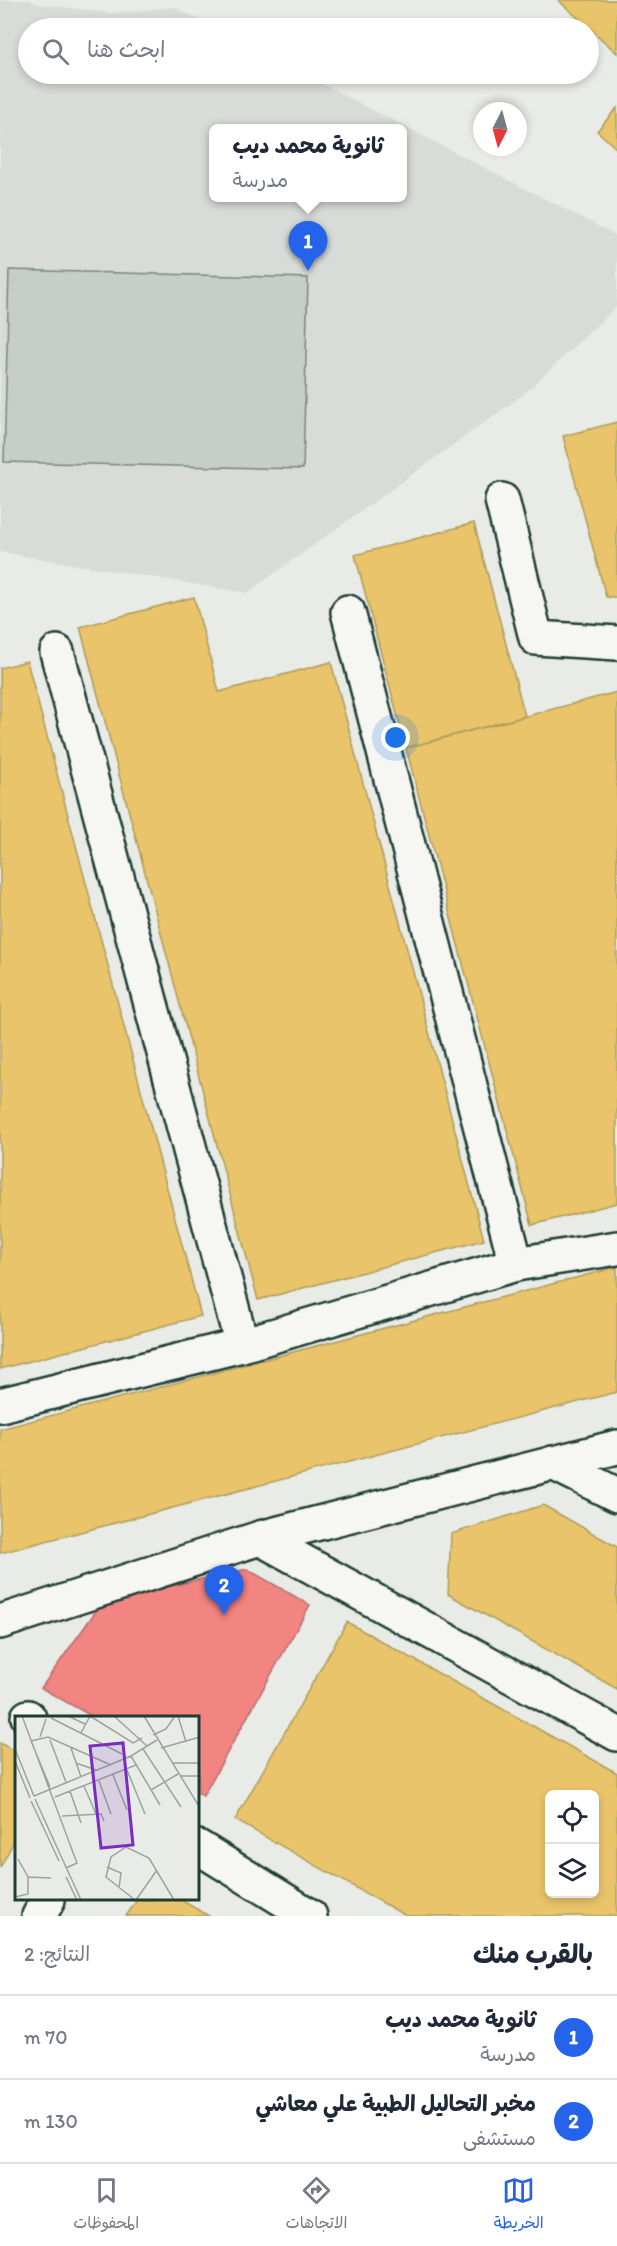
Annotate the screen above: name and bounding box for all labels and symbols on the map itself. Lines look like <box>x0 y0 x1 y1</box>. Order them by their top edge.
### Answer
north arrow <box>473 102 527 156</box>
pin: 1 <box>288 222 328 271</box>
your location <box>381 723 410 752</box>
pin: 2 <box>204 1566 244 1615</box>
inset map <box>15 1716 200 1901</box>

